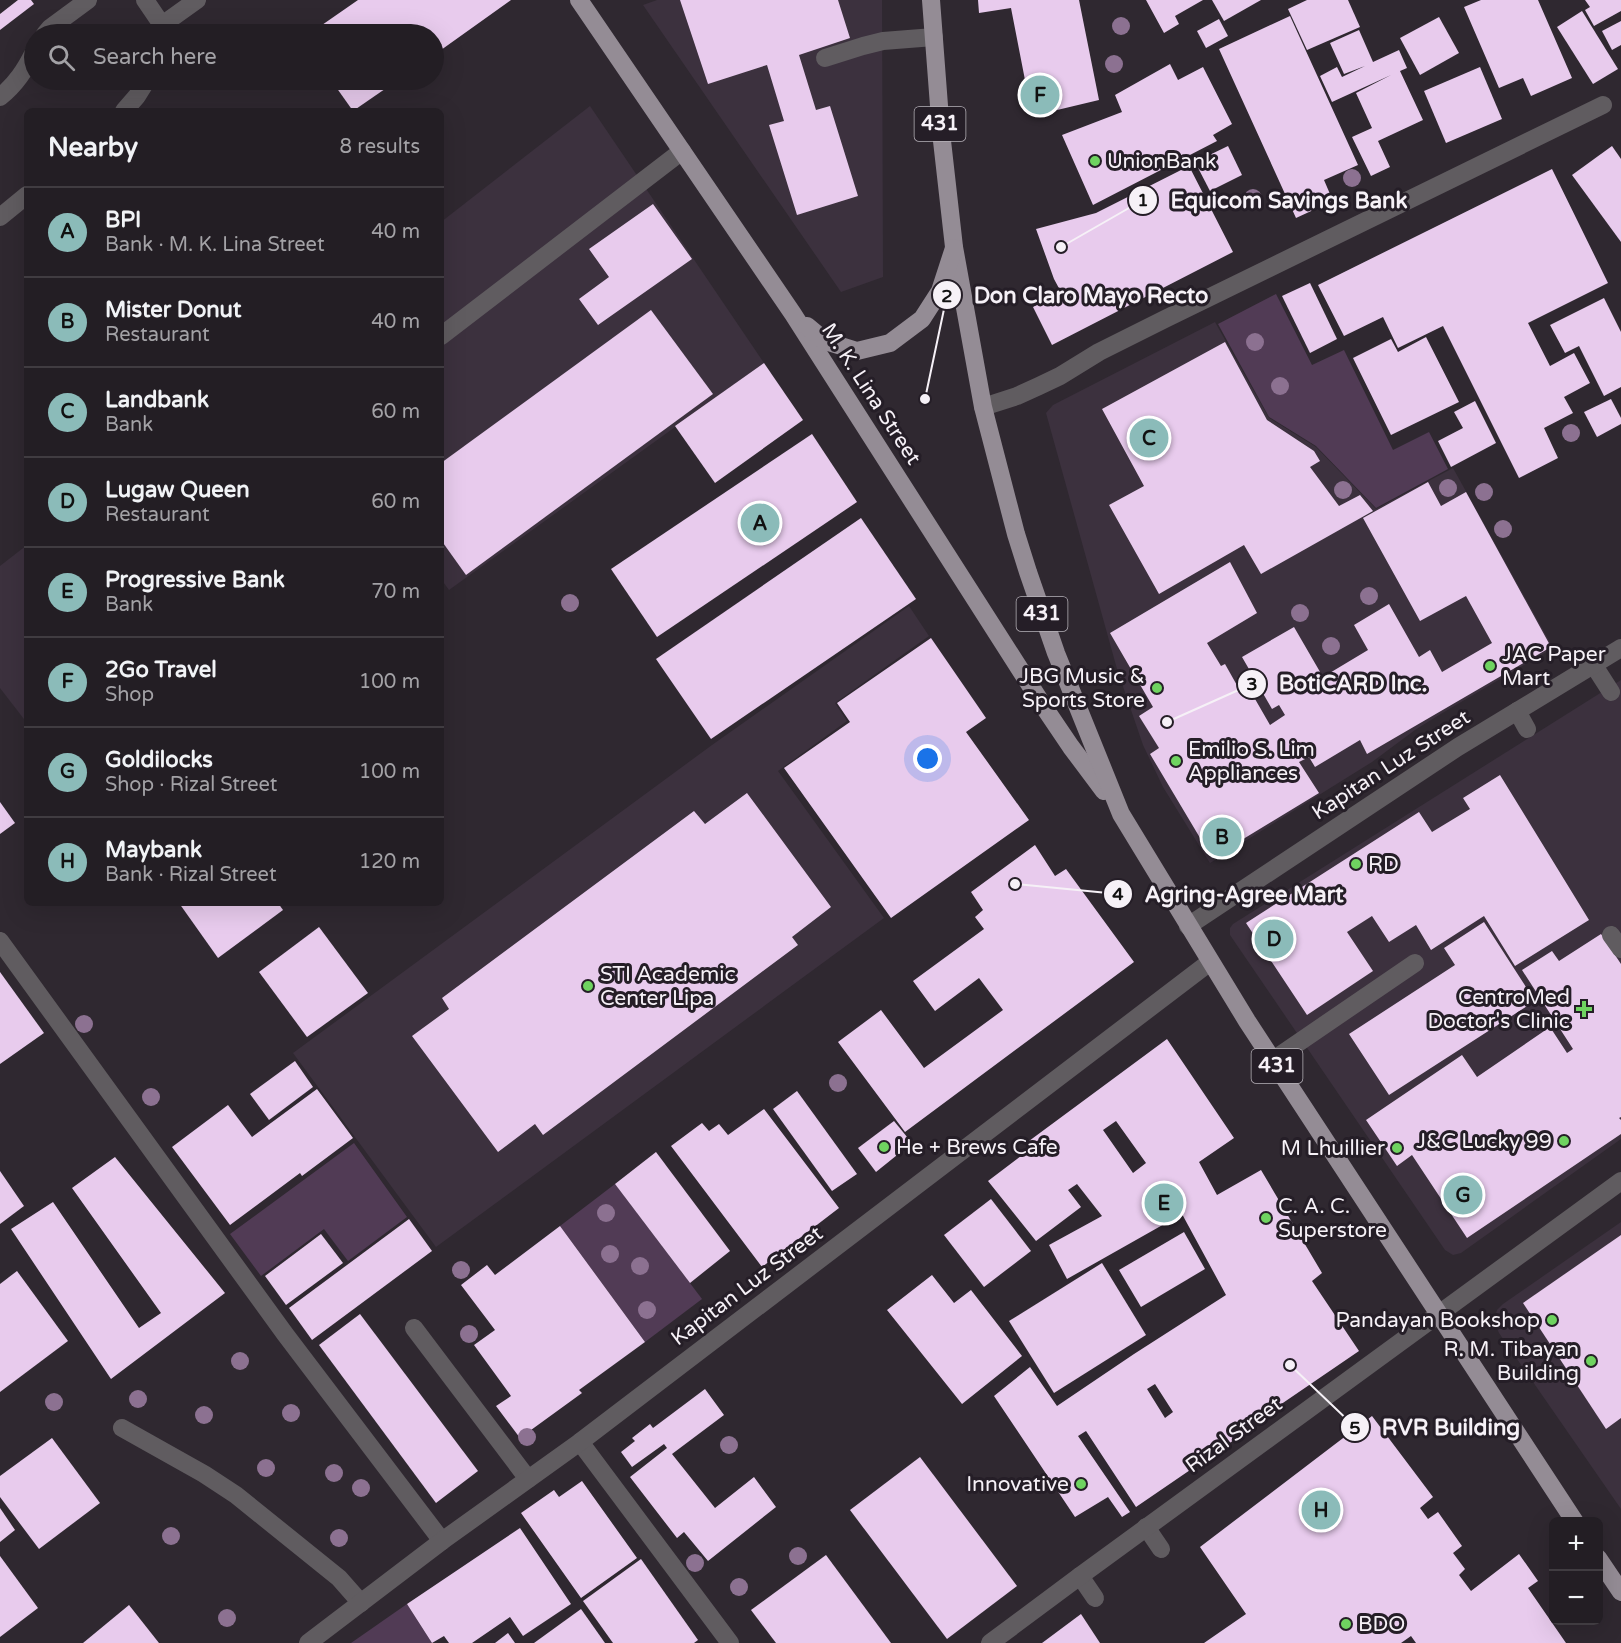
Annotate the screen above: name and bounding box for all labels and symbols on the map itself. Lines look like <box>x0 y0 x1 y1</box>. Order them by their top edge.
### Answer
pin: F <box>1020 72 1060 118</box>
road number: 431 <box>914 107 966 141</box>
place label: UnionBank <box>1107 149 1216 174</box>
marker: UnionBank <box>1088 154 1102 168</box>
callout: Equicom Savings Bank <box>1128 180 1419 220</box>
text: Equicom Savings Bank <box>1171 188 1407 214</box>
text: 1 <box>1137 189 1149 211</box>
callout: Don Claro Mayo Recto <box>932 275 1220 315</box>
text: Don Claro Mayo Recto <box>974 283 1208 309</box>
text: 2 <box>941 285 953 307</box>
street label: M. K. Lina Street <box>816 319 926 469</box>
pin: C <box>1130 416 1168 460</box>
pin: A <box>740 500 780 546</box>
road number: 431 <box>1016 597 1068 631</box>
place label: JAC Paper Mart <box>1502 642 1606 691</box>
marker: JAC Paper Mart <box>1483 659 1497 673</box>
place label: JBG Music & Sports Store <box>1019 664 1145 713</box>
callout: BotiCARD Inc. <box>1237 664 1440 704</box>
text: BotiCARD Inc. <box>1279 671 1427 697</box>
text: 3 <box>1246 673 1258 695</box>
marker: JBG Music & Sports Store <box>1150 681 1164 695</box>
street label: Kapitan Luz Street <box>1307 705 1475 825</box>
place label: Emilio S. Lim Appliances <box>1188 737 1315 786</box>
your location <box>913 744 942 773</box>
marker: Emilio S. Lim Appliances <box>1169 754 1183 768</box>
pin: B <box>1202 814 1242 860</box>
place label: RD <box>1368 852 1399 877</box>
marker: RD <box>1349 857 1363 871</box>
callout: Agring-Agree Mart <box>1103 874 1356 914</box>
text: Agring-Agree Mart <box>1144 882 1344 908</box>
text: 4 <box>1112 883 1124 905</box>
pin: D <box>1254 916 1294 962</box>
place label: STI Academic Center Lipa <box>600 962 736 1011</box>
marker: STI Academic Center Lipa <box>581 979 595 993</box>
place label: CentroMed Doctor's Clinic <box>1428 985 1570 1034</box>
marker: CentroMed Doctor's Clinic <box>1575 1000 1593 1018</box>
road number: 431 <box>1252 1049 1302 1083</box>
place label: J&C Lucky 99 <box>1416 1129 1552 1154</box>
marker: J&C Lucky 99 <box>1557 1134 1571 1148</box>
place label: He + Brews Cafe <box>896 1135 1058 1160</box>
place label: M Lhuillier <box>1281 1136 1385 1161</box>
marker: He + Brews Cafe <box>877 1140 891 1154</box>
marker: M Lhuillier <box>1390 1141 1404 1155</box>
pin: G <box>1444 1172 1482 1218</box>
pin: E <box>1144 1180 1184 1226</box>
place label: C. A. C. Superstore <box>1278 1194 1387 1243</box>
marker: C. A. C. Superstore <box>1259 1211 1273 1225</box>
street label: Kapitan Luz Street <box>666 1221 828 1351</box>
place label: Pandayan Bookshop <box>1336 1308 1540 1333</box>
marker: Pandayan Bookshop <box>1545 1313 1559 1327</box>
place label: R. M. Tibayan Building <box>1444 1337 1579 1386</box>
marker: R. M. Tibayan Building <box>1584 1354 1598 1368</box>
street label: Rizal Street <box>1181 1392 1287 1478</box>
callout: RVR Building <box>1340 1407 1532 1447</box>
text: RVR Building <box>1382 1415 1520 1441</box>
text: 5 <box>1349 1417 1361 1439</box>
place label: Innovative <box>966 1472 1069 1497</box>
marker: Innovative <box>1074 1477 1088 1491</box>
pin: H <box>1302 1488 1340 1532</box>
place label: BDO <box>1358 1612 1405 1637</box>
marker: BDO <box>1339 1617 1353 1631</box>

